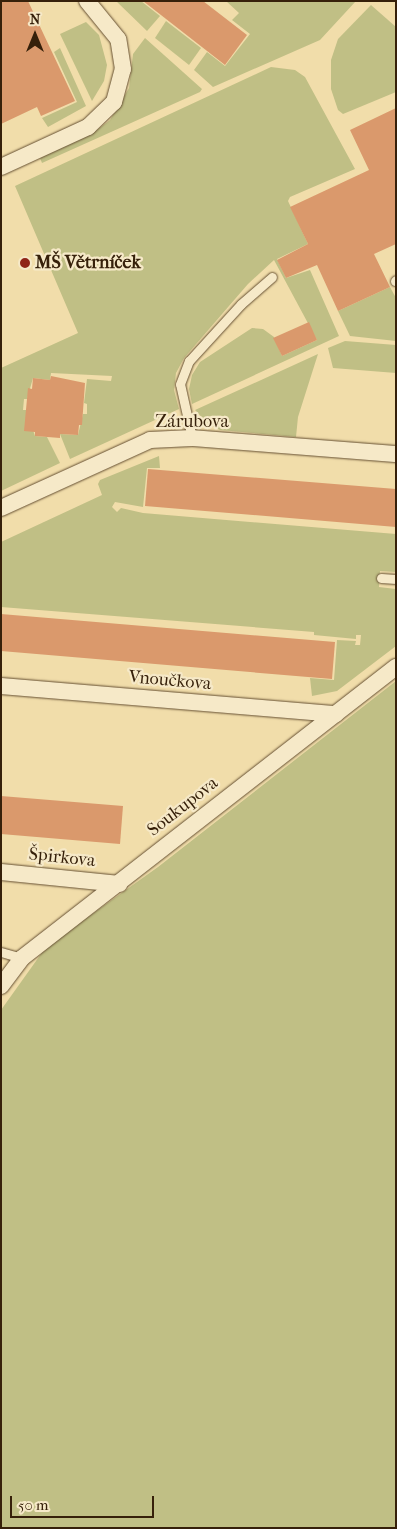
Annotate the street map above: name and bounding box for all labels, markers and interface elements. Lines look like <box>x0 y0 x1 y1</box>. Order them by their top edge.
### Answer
north arrow <box>10 10 60 60</box>
text: N <box>30 11 40 28</box>
place label: MŠ Větrníček <box>35 252 141 274</box>
marker: MŠ Větrníček <box>19 257 31 269</box>
street label: Zárubova <box>155 411 229 433</box>
street label: Vnoučkova <box>128 667 212 695</box>
street label: Soukupova <box>143 773 223 841</box>
street label: Špirkova <box>28 844 96 872</box>
scale bar <box>12 1486 156 1518</box>
text: 50 m <box>18 1496 48 1514</box>

